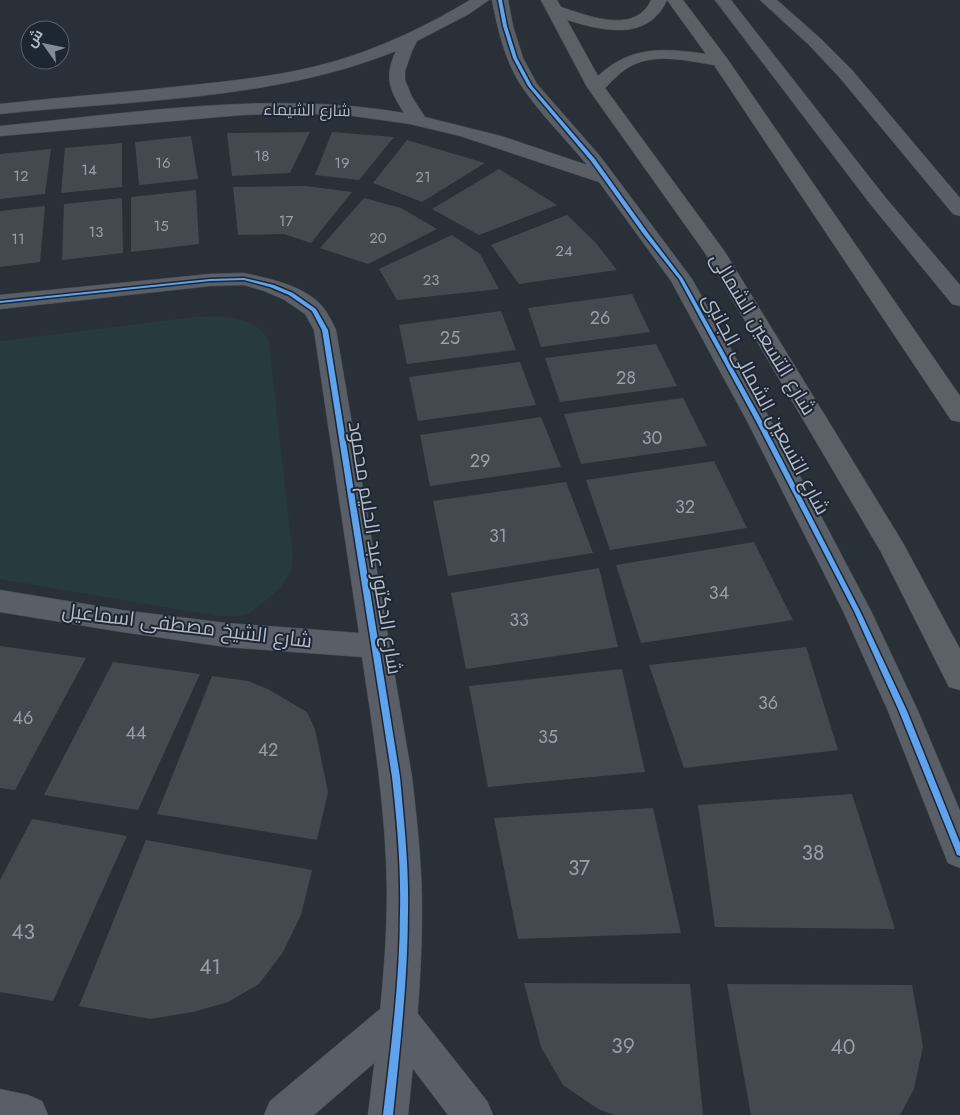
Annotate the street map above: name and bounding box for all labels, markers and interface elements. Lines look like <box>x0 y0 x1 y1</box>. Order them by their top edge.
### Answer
north arrow <box>20 20 70 70</box>
text: ش <box>21 25 47 51</box>
street label: شارع الشيماء <box>263 98 351 122</box>
house number: 18 <box>255 145 269 167</box>
house number: 16 <box>155 152 171 174</box>
house number: 19 <box>334 152 350 174</box>
house number: 14 <box>81 159 97 181</box>
house number: 12 <box>13 165 29 187</box>
house number: 21 <box>415 166 431 188</box>
house number: 17 <box>279 210 293 232</box>
house number: 15 <box>153 215 169 237</box>
house number: 13 <box>89 221 103 243</box>
house number: 20 <box>369 227 387 249</box>
house number: 11 <box>11 228 25 250</box>
house number: 24 <box>555 240 573 262</box>
street label: شارع التسعين الشمالى <box>703 247 823 421</box>
house number: 23 <box>423 269 439 291</box>
street label: شارع التسعين الشمالى الجانبى <box>695 288 837 520</box>
house number: 26 <box>590 305 610 331</box>
house number: 25 <box>440 325 460 351</box>
house number: 28 <box>616 365 636 391</box>
street label: شارع الدكتور عبد الحليم محمود <box>341 419 409 677</box>
house number: 30 <box>642 425 663 451</box>
house number: 29 <box>470 448 490 474</box>
house number: 32 <box>675 494 695 520</box>
house number: 31 <box>489 523 507 549</box>
house number: 34 <box>709 580 729 606</box>
street label: شارع الشيخ مصطفى اسماعيل <box>60 596 314 656</box>
house number: 33 <box>509 607 529 633</box>
house number: 36 <box>758 690 778 716</box>
house number: 46 <box>13 705 33 731</box>
house number: 44 <box>126 720 147 746</box>
house number: 35 <box>538 724 558 750</box>
house number: 42 <box>258 737 278 763</box>
house number: 38 <box>802 838 824 868</box>
house number: 37 <box>568 853 590 883</box>
house number: 43 <box>11 917 35 947</box>
house number: 41 <box>199 952 221 982</box>
house number: 39 <box>611 1031 635 1061</box>
house number: 40 <box>831 1032 855 1062</box>

